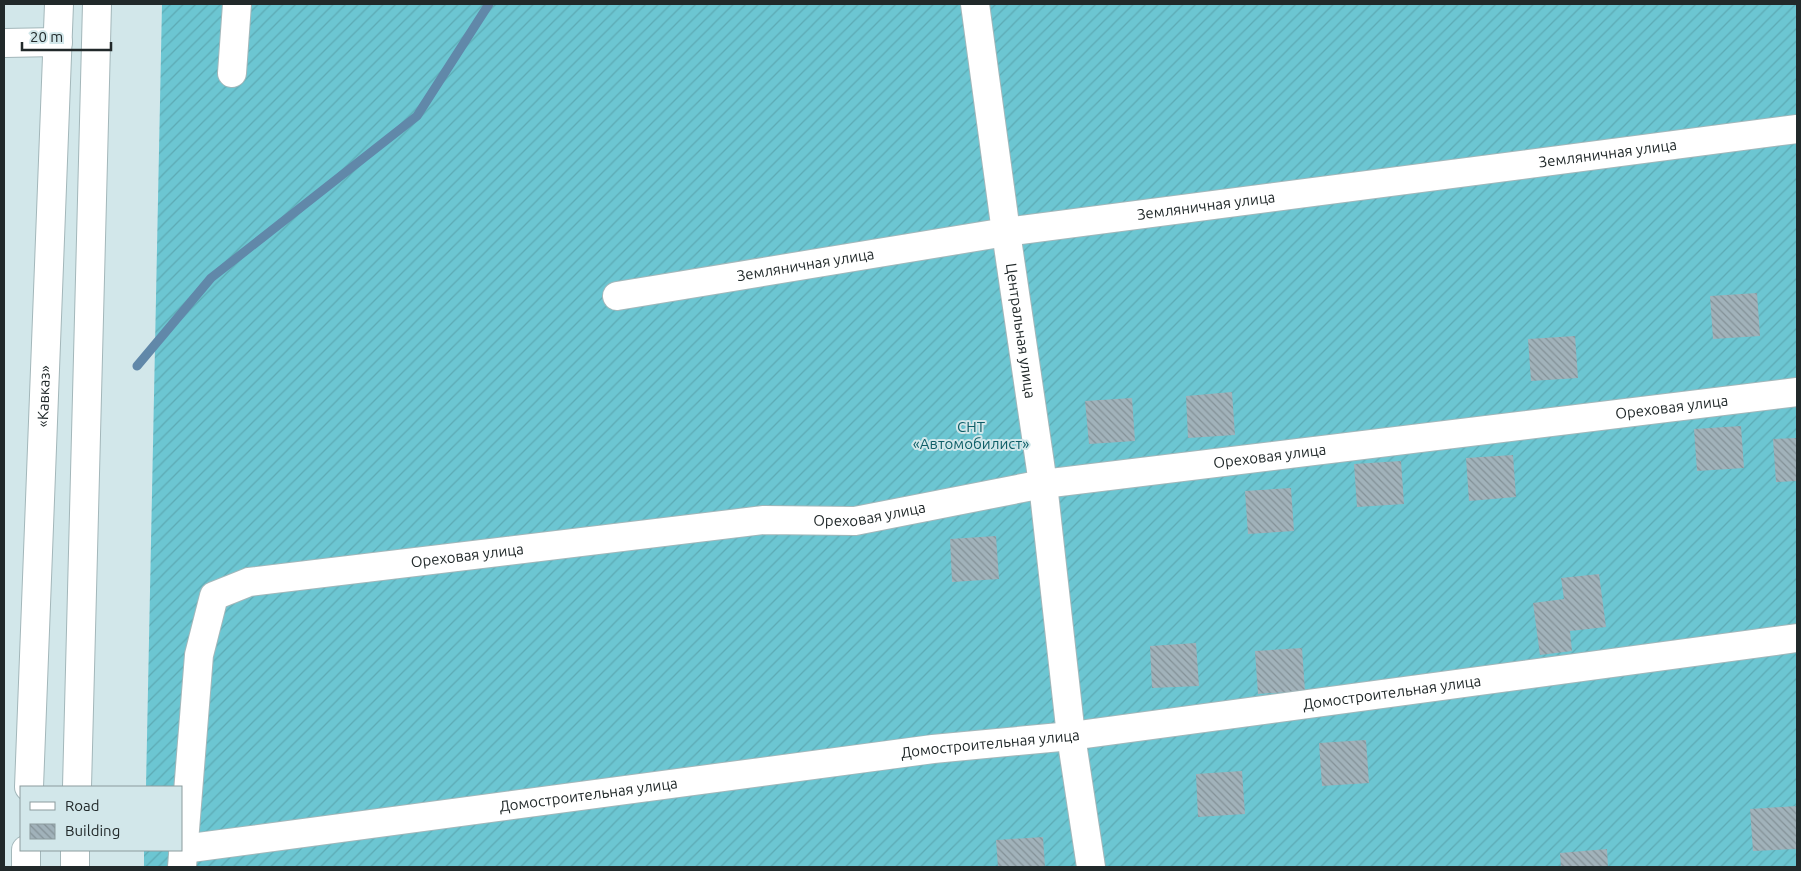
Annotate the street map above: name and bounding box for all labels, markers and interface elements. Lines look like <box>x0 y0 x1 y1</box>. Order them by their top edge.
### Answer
scale bar <box>22 20 111 52</box>
text: 20 m <box>30 28 63 45</box>
street label: Земляничная улица <box>1538 136 1678 171</box>
street label: Земляничная улица <box>1136 188 1276 223</box>
street label: Земляничная улица <box>735 245 875 284</box>
street label: Центральная улица <box>1003 262 1039 399</box>
street label: «Кавказ» <box>34 365 53 427</box>
street label: Ореховая улица <box>1614 391 1729 422</box>
park label: СНТ «Автомобилист» <box>913 418 1029 452</box>
street label: Ореховая улица <box>1212 441 1327 471</box>
street label: Ореховая улица <box>813 498 927 529</box>
street label: Ореховая улица <box>410 540 524 570</box>
street label: Домостроительная улица <box>1302 672 1482 713</box>
street label: Домостроительная улица <box>900 726 1081 761</box>
street label: Домостроительная улица <box>498 774 679 815</box>
legend <box>20 786 182 851</box>
text: Road <box>65 797 100 814</box>
text: Building <box>65 822 120 839</box>

